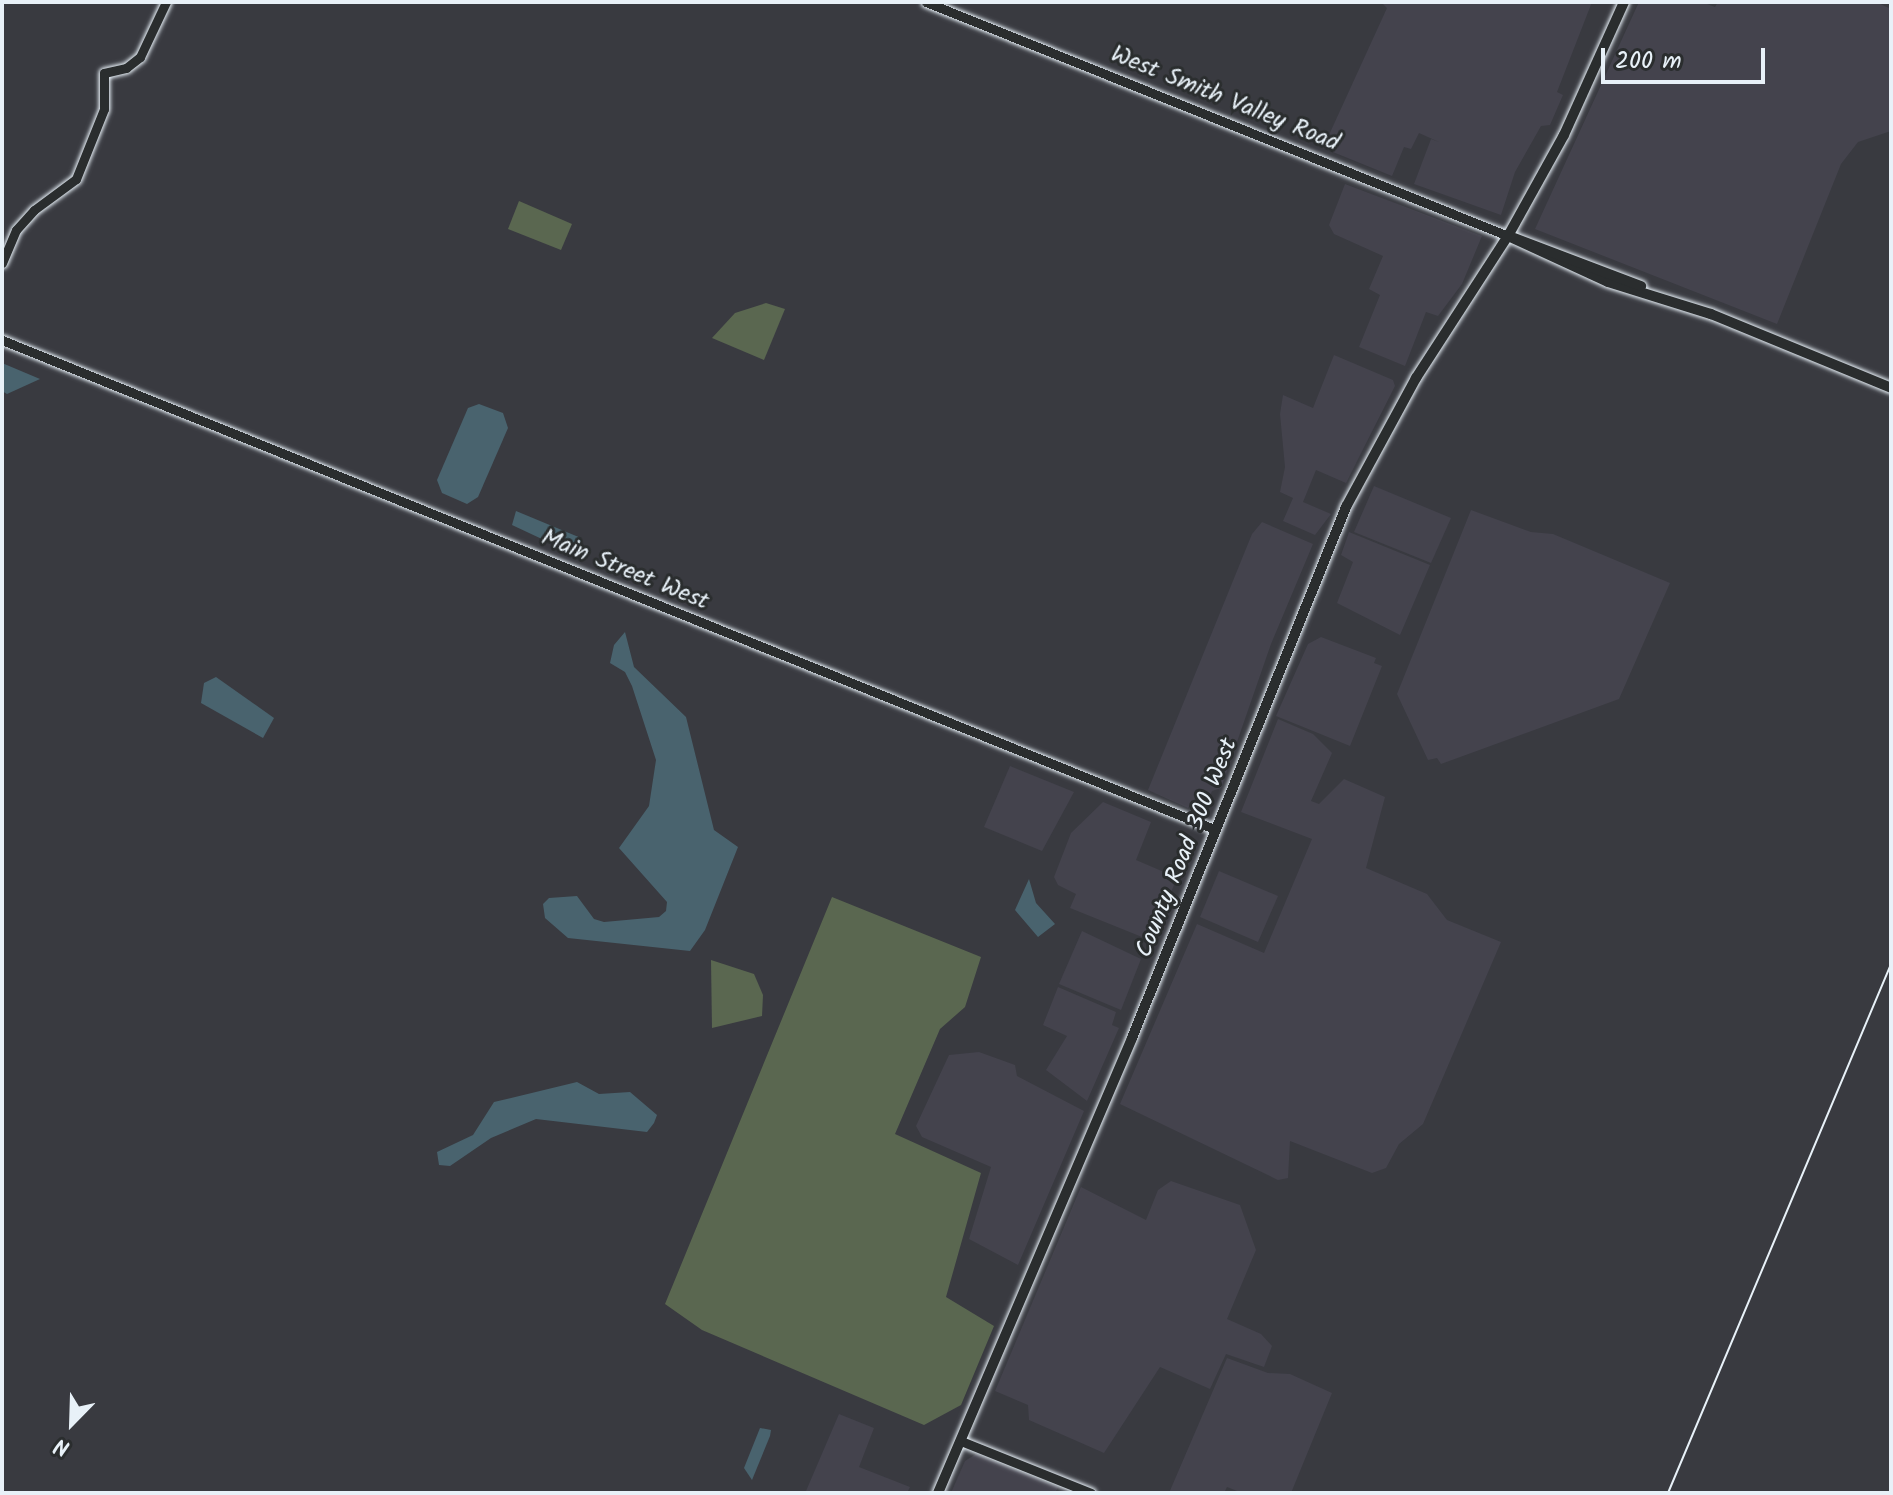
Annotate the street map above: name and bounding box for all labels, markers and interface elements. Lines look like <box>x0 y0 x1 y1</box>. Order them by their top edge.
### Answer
scale bar <box>1605 32 1769 82</box>
street label: West Smith Valley Road <box>1107 40 1343 158</box>
text: 200 m <box>1615 42 1682 81</box>
street label: Main Street West <box>537 523 713 617</box>
street label: County Road 300 West <box>1130 734 1244 962</box>
north arrow <box>32 1383 112 1463</box>
text: N <box>49 1427 76 1464</box>

